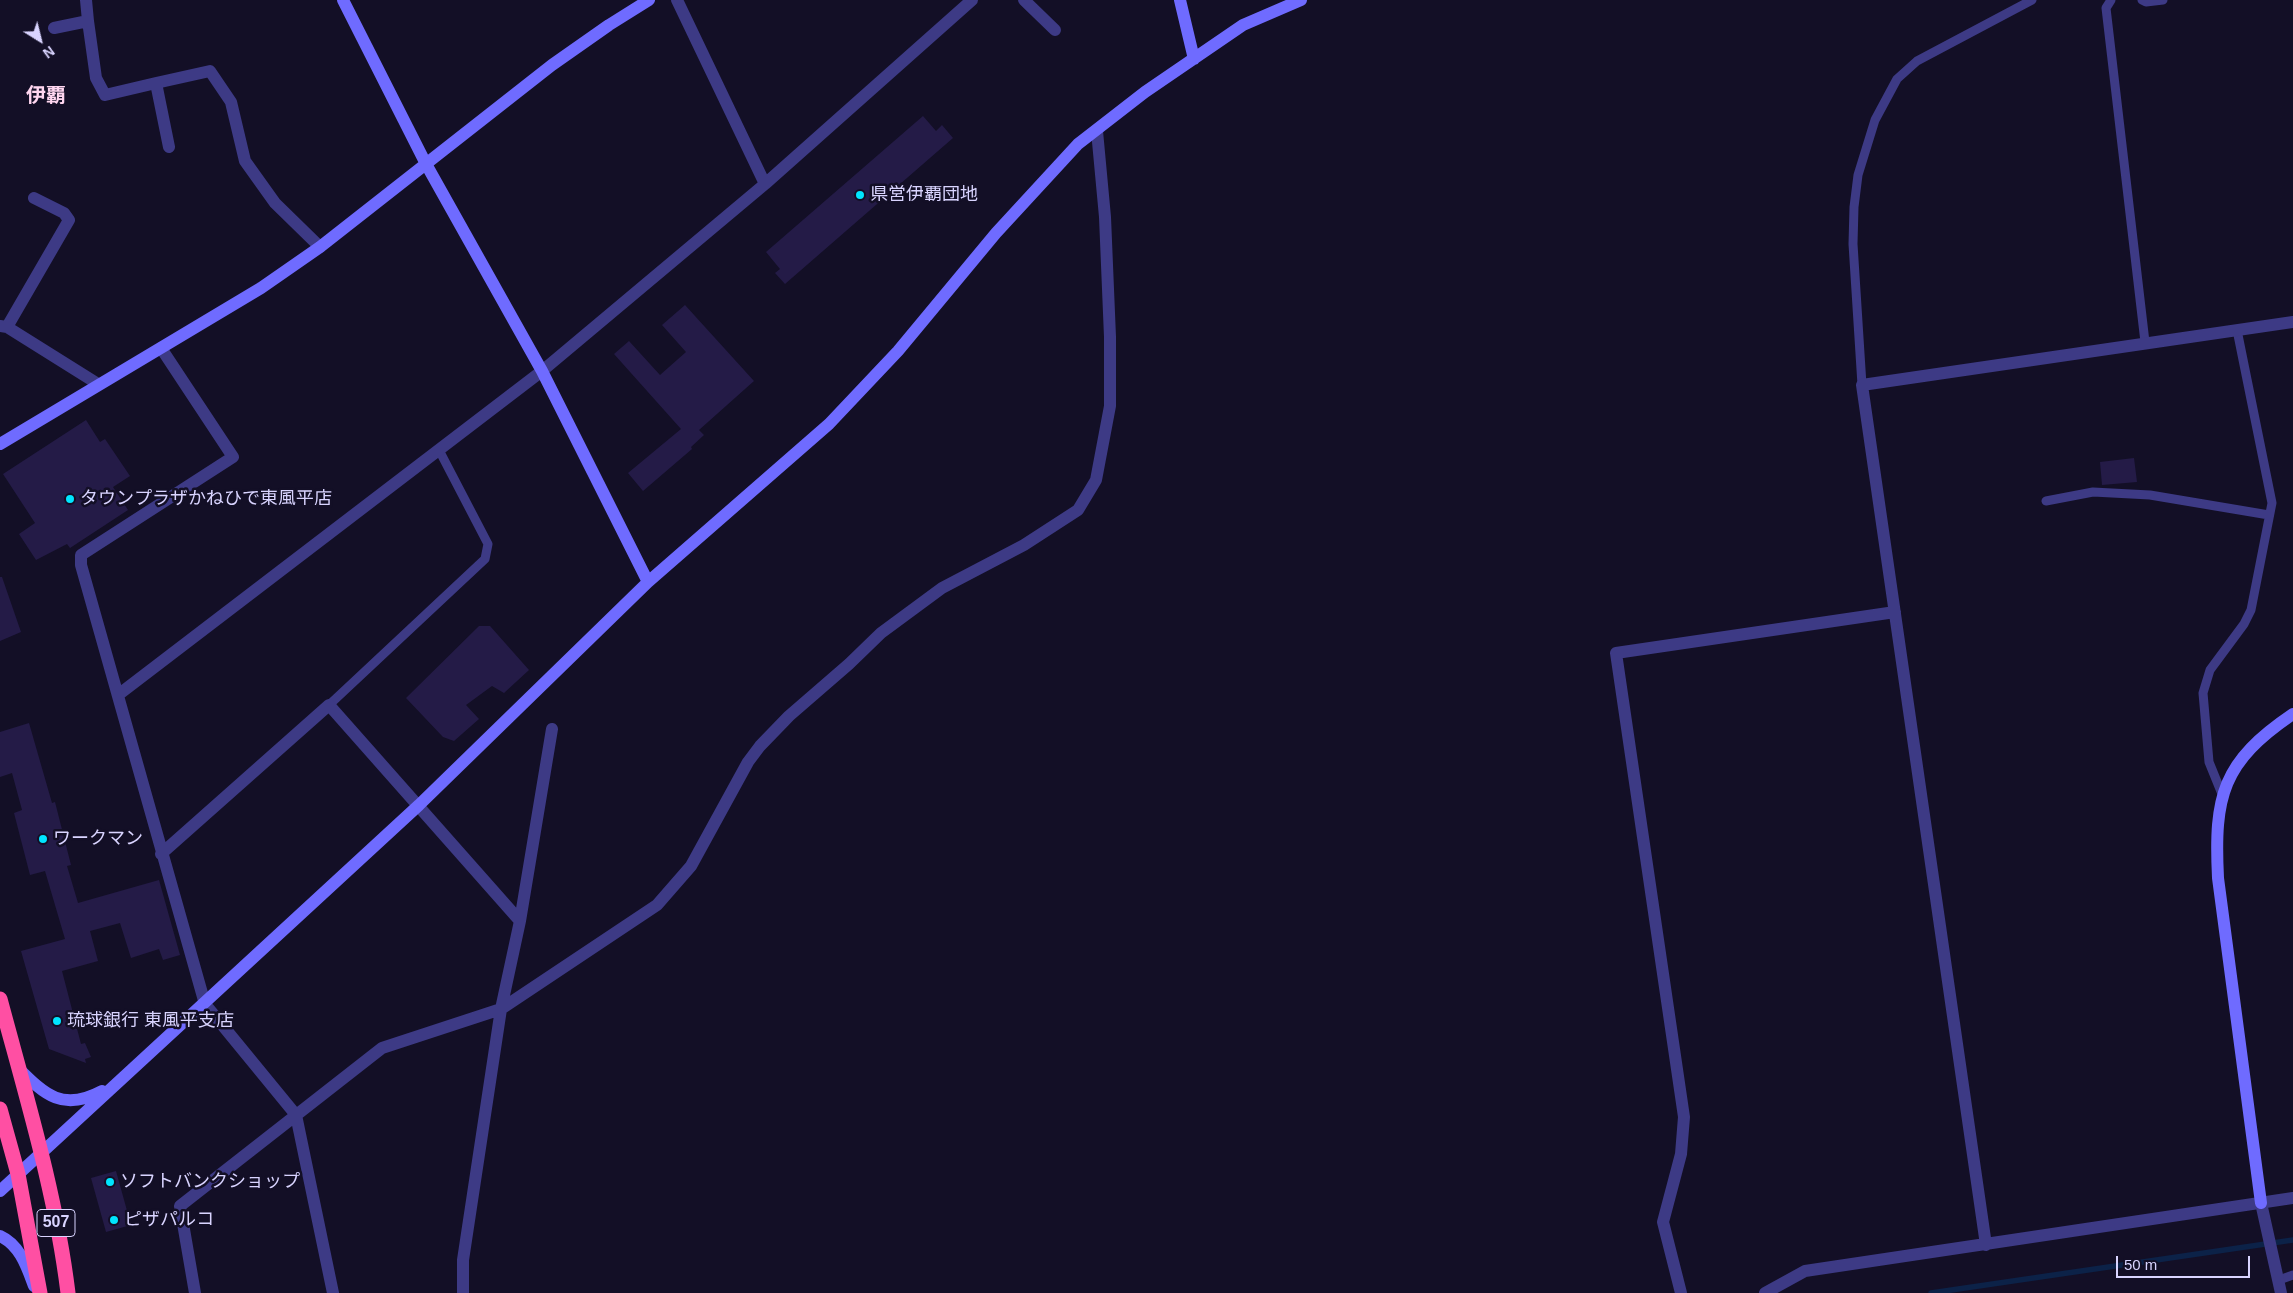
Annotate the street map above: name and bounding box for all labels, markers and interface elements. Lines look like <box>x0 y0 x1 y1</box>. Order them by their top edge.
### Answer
north arrow <box>15 15 65 65</box>
text: N <box>40 43 58 62</box>
district label: 伊覇 <box>26 84 66 108</box>
place label: 県営伊覇団地 <box>870 184 978 206</box>
marker: 県営伊覇団地 <box>854 189 866 201</box>
place label: タウンプラザかねひで東風平店 <box>80 488 332 510</box>
marker: タウンプラザかねひで東風平店 <box>64 493 76 505</box>
place label: ワークマン <box>53 828 143 850</box>
marker: ワークマン <box>37 833 49 845</box>
place label: 琉球銀行 東風平支店 <box>67 1010 234 1032</box>
marker: 琉球銀行 東風平支店 <box>51 1015 63 1027</box>
place label: ソフトバンクショップ <box>120 1171 300 1193</box>
marker: ソフトバンクショップ <box>104 1176 116 1188</box>
place label: ピザパルコ <box>124 1209 214 1231</box>
road number: 507 <box>37 1210 75 1236</box>
marker: ピザパルコ <box>108 1214 120 1226</box>
scale bar <box>2118 1246 2252 1278</box>
text: 50 m <box>2124 1256 2157 1273</box>

